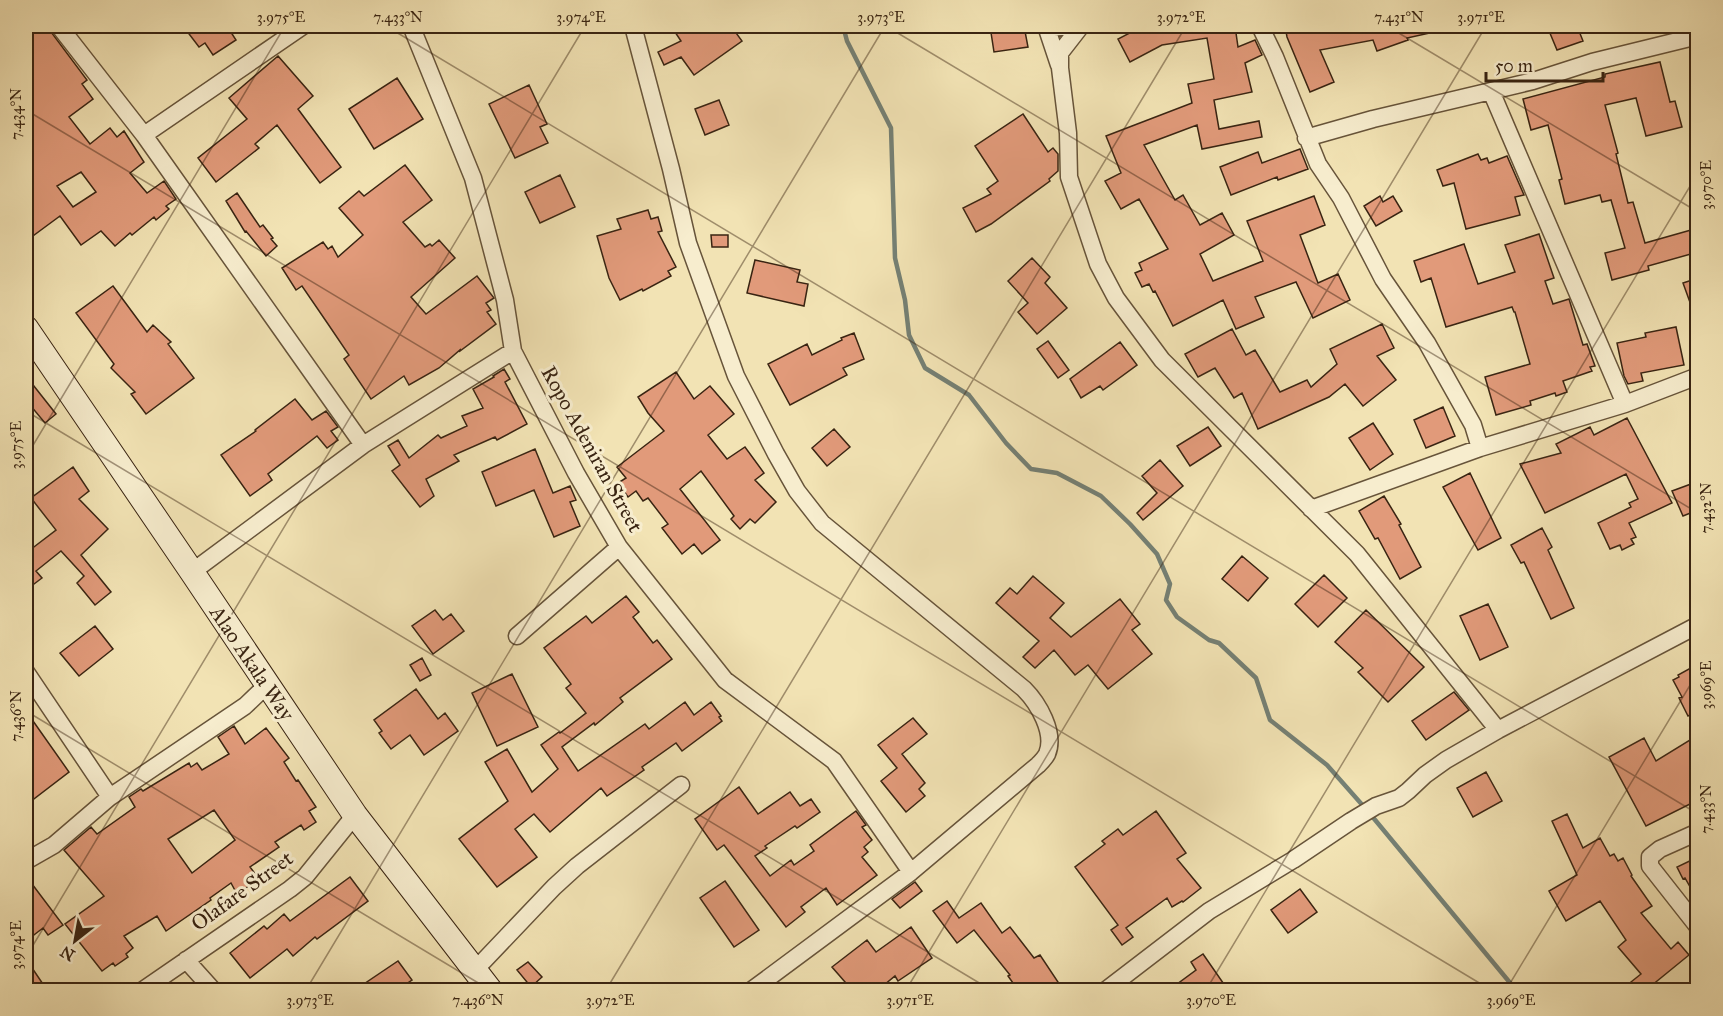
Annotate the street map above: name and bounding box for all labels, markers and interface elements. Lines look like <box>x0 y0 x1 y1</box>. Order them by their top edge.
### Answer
text: 3.975°E <box>257 8 305 26</box>
text: 7.433°N <box>373 8 423 26</box>
text: 3.974°E <box>556 8 606 26</box>
text: 3.973°E <box>857 8 905 26</box>
text: 3.972°E <box>1157 8 1206 26</box>
text: 7.431°N <box>1374 8 1424 26</box>
text: 3.971°E <box>1457 8 1505 26</box>
scale bar <box>1486 45 1603 83</box>
text: 50 m <box>1495 55 1533 77</box>
text: 7.434°N <box>7 88 25 140</box>
text: 3.970°E <box>1697 160 1715 210</box>
street label: Ropo Adeniran Street <box>535 361 649 537</box>
text: 3.975°E <box>7 421 25 469</box>
text: 7.432°N <box>1697 482 1715 533</box>
street label: Alao Akala Way <box>203 600 301 726</box>
text: 3.969°E <box>1697 660 1715 710</box>
text: 7.436°N <box>7 690 25 742</box>
text: 7.433°N <box>1697 784 1715 834</box>
street label: Olafare Street <box>186 845 299 937</box>
north arrow <box>45 911 105 971</box>
text: 3.974°E <box>7 920 25 970</box>
text: N <box>56 942 78 965</box>
text: 3.973°E <box>286 991 334 1009</box>
text: 7.436°N <box>452 991 504 1009</box>
text: 3.972°E <box>586 991 635 1009</box>
text: 3.971°E <box>886 991 934 1009</box>
text: 3.970°E <box>1186 991 1236 1009</box>
text: 3.969°E <box>1486 991 1536 1009</box>

